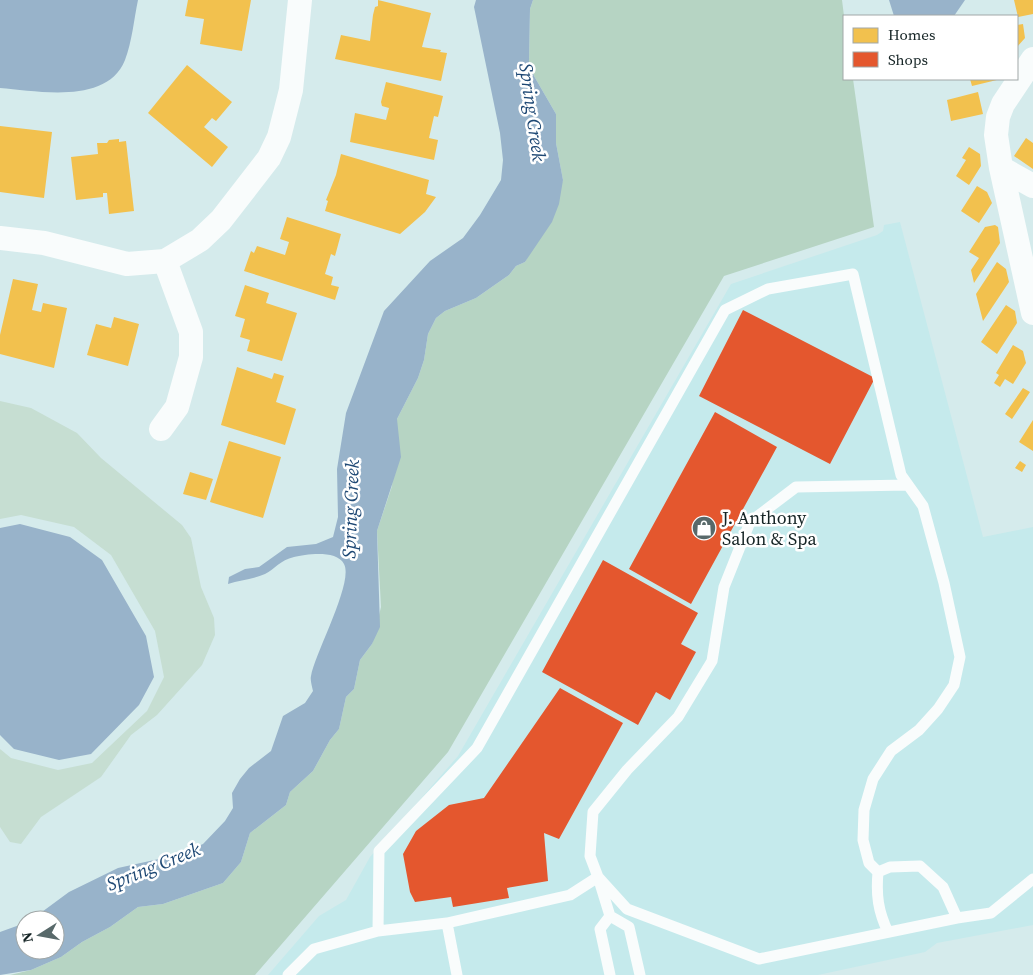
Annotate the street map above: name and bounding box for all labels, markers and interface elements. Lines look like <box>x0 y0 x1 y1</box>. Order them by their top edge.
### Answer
legend <box>843 15 1018 80</box>
text: Homes <box>888 24 935 45</box>
text: Shops <box>888 49 928 70</box>
water label: Spring Creek <box>513 61 553 163</box>
water label: Spring Creek <box>335 459 365 559</box>
place label: J. Anthony Salon & Spa <box>721 505 817 551</box>
shop icon: J. Anthony Salon & Spa <box>691 515 717 541</box>
water label: Spring Creek <box>102 835 204 897</box>
north arrow <box>15 910 65 960</box>
text: N <box>16 931 38 944</box>

